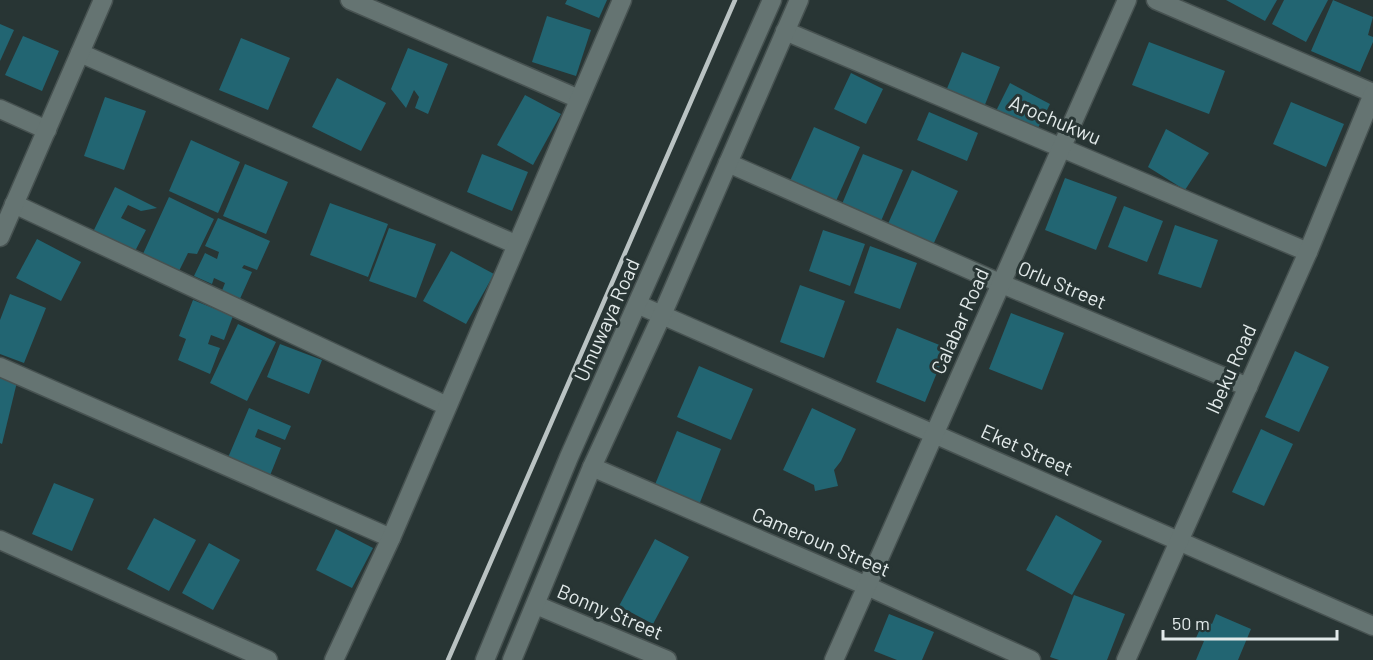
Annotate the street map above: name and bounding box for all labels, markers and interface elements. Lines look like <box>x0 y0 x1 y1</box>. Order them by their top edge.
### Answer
street label: Arochukwu <box>1006 89 1105 149</box>
street label: Umuwaya Road <box>568 254 644 385</box>
street label: Orlu Street <box>1015 255 1110 313</box>
street label: Calabar Road <box>925 264 993 377</box>
street label: Ibeku Road <box>1200 320 1260 417</box>
street label: Eket Street <box>978 418 1077 480</box>
street label: Cameroun Street <box>749 501 894 581</box>
street label: Bonny Street <box>554 578 667 644</box>
scale bar <box>1163 603 1337 641</box>
text: 50 m <box>1172 612 1210 634</box>

